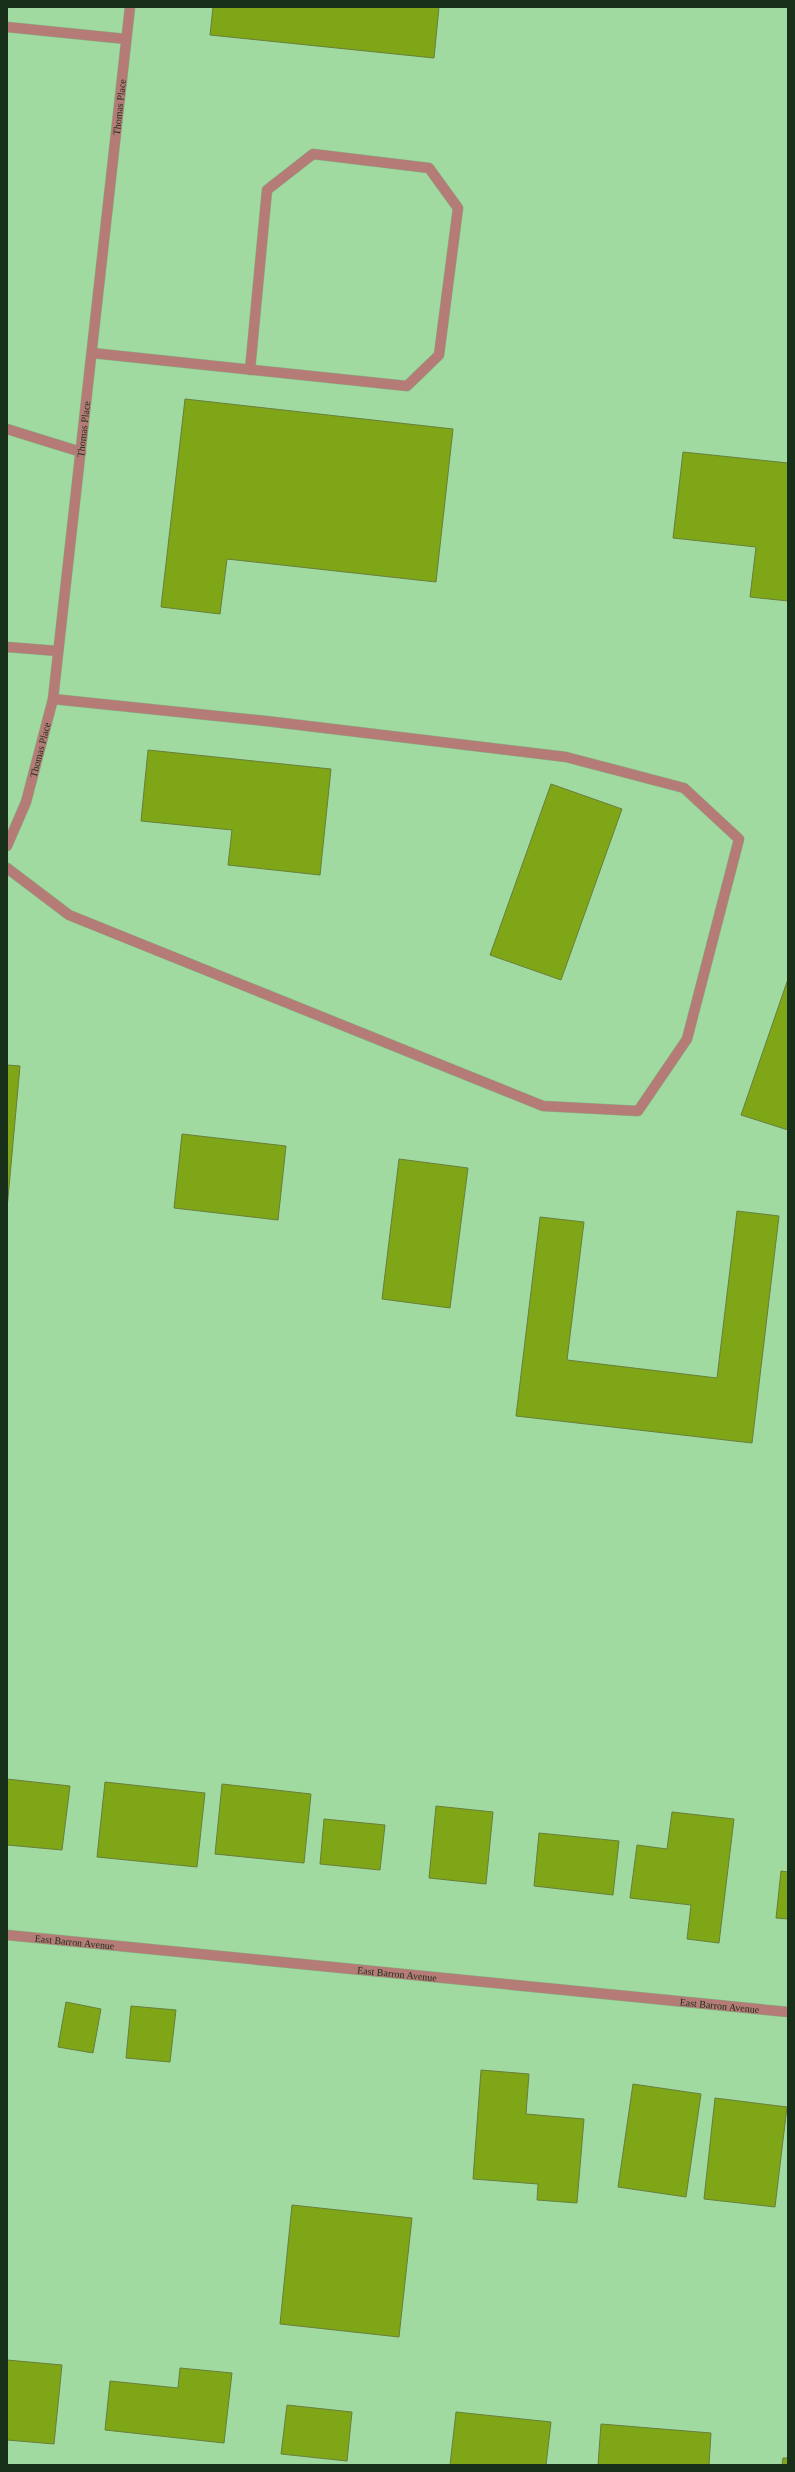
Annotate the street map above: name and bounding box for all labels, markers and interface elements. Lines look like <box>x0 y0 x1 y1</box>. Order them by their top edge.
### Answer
street label: Thomas Place <box>110 78 128 136</box>
street label: Thomas Place <box>74 400 92 458</box>
street label: Thomas Place <box>27 720 52 778</box>
street label: East Barron Avenue <box>34 1932 116 1951</box>
street label: East Barron Avenue <box>357 1964 438 1983</box>
street label: East Barron Avenue <box>679 1996 760 2015</box>

